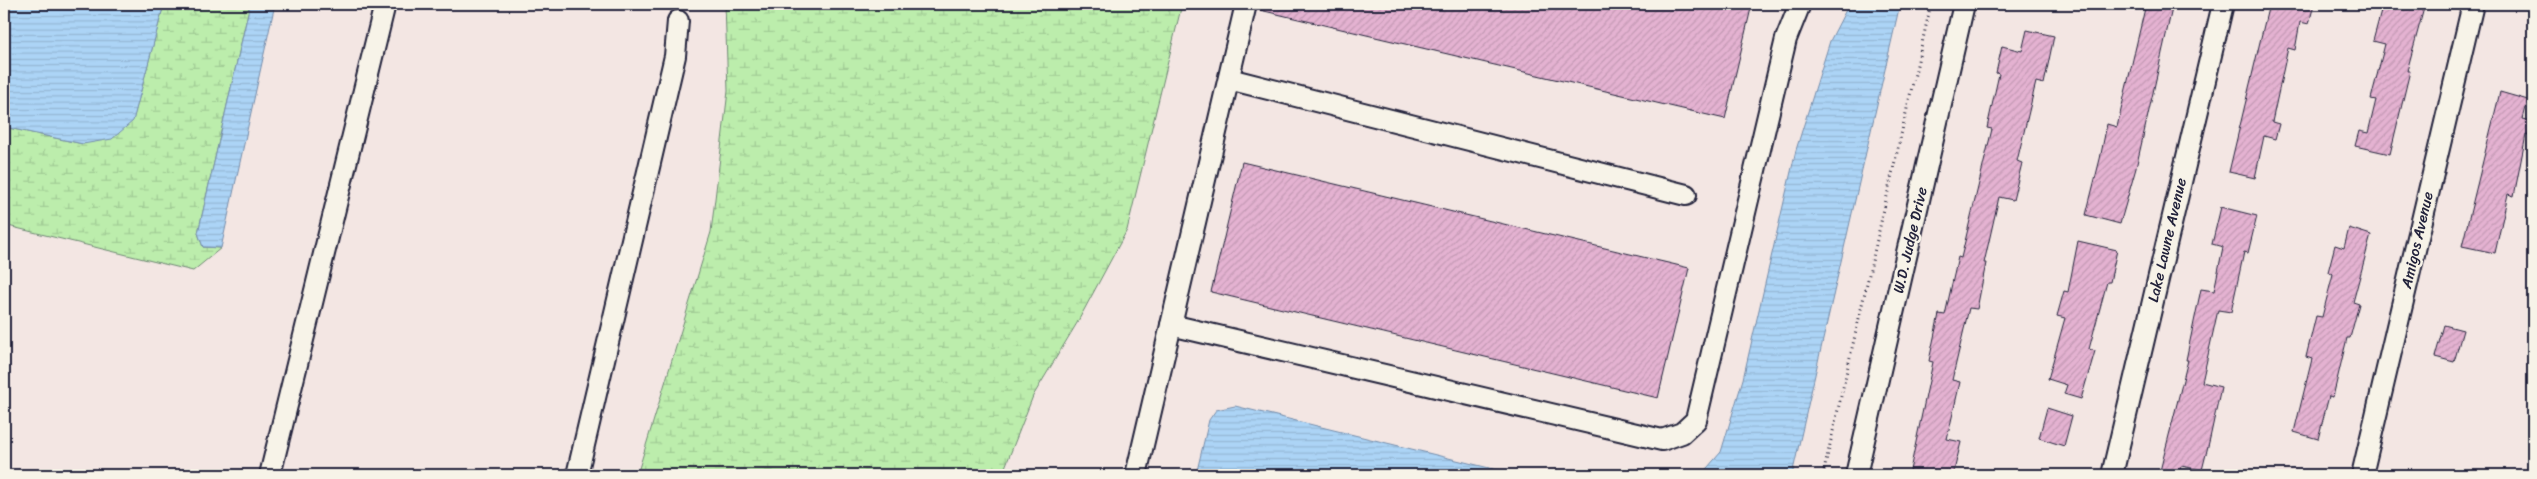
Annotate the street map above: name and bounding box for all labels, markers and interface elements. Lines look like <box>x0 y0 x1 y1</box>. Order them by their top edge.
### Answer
street label: Lake Lawne Avenue <box>2140 175 2194 305</box>
street label: W.D. Judge Drive <box>1885 184 1935 296</box>
street label: Amigos Avenue <box>2393 189 2441 292</box>

